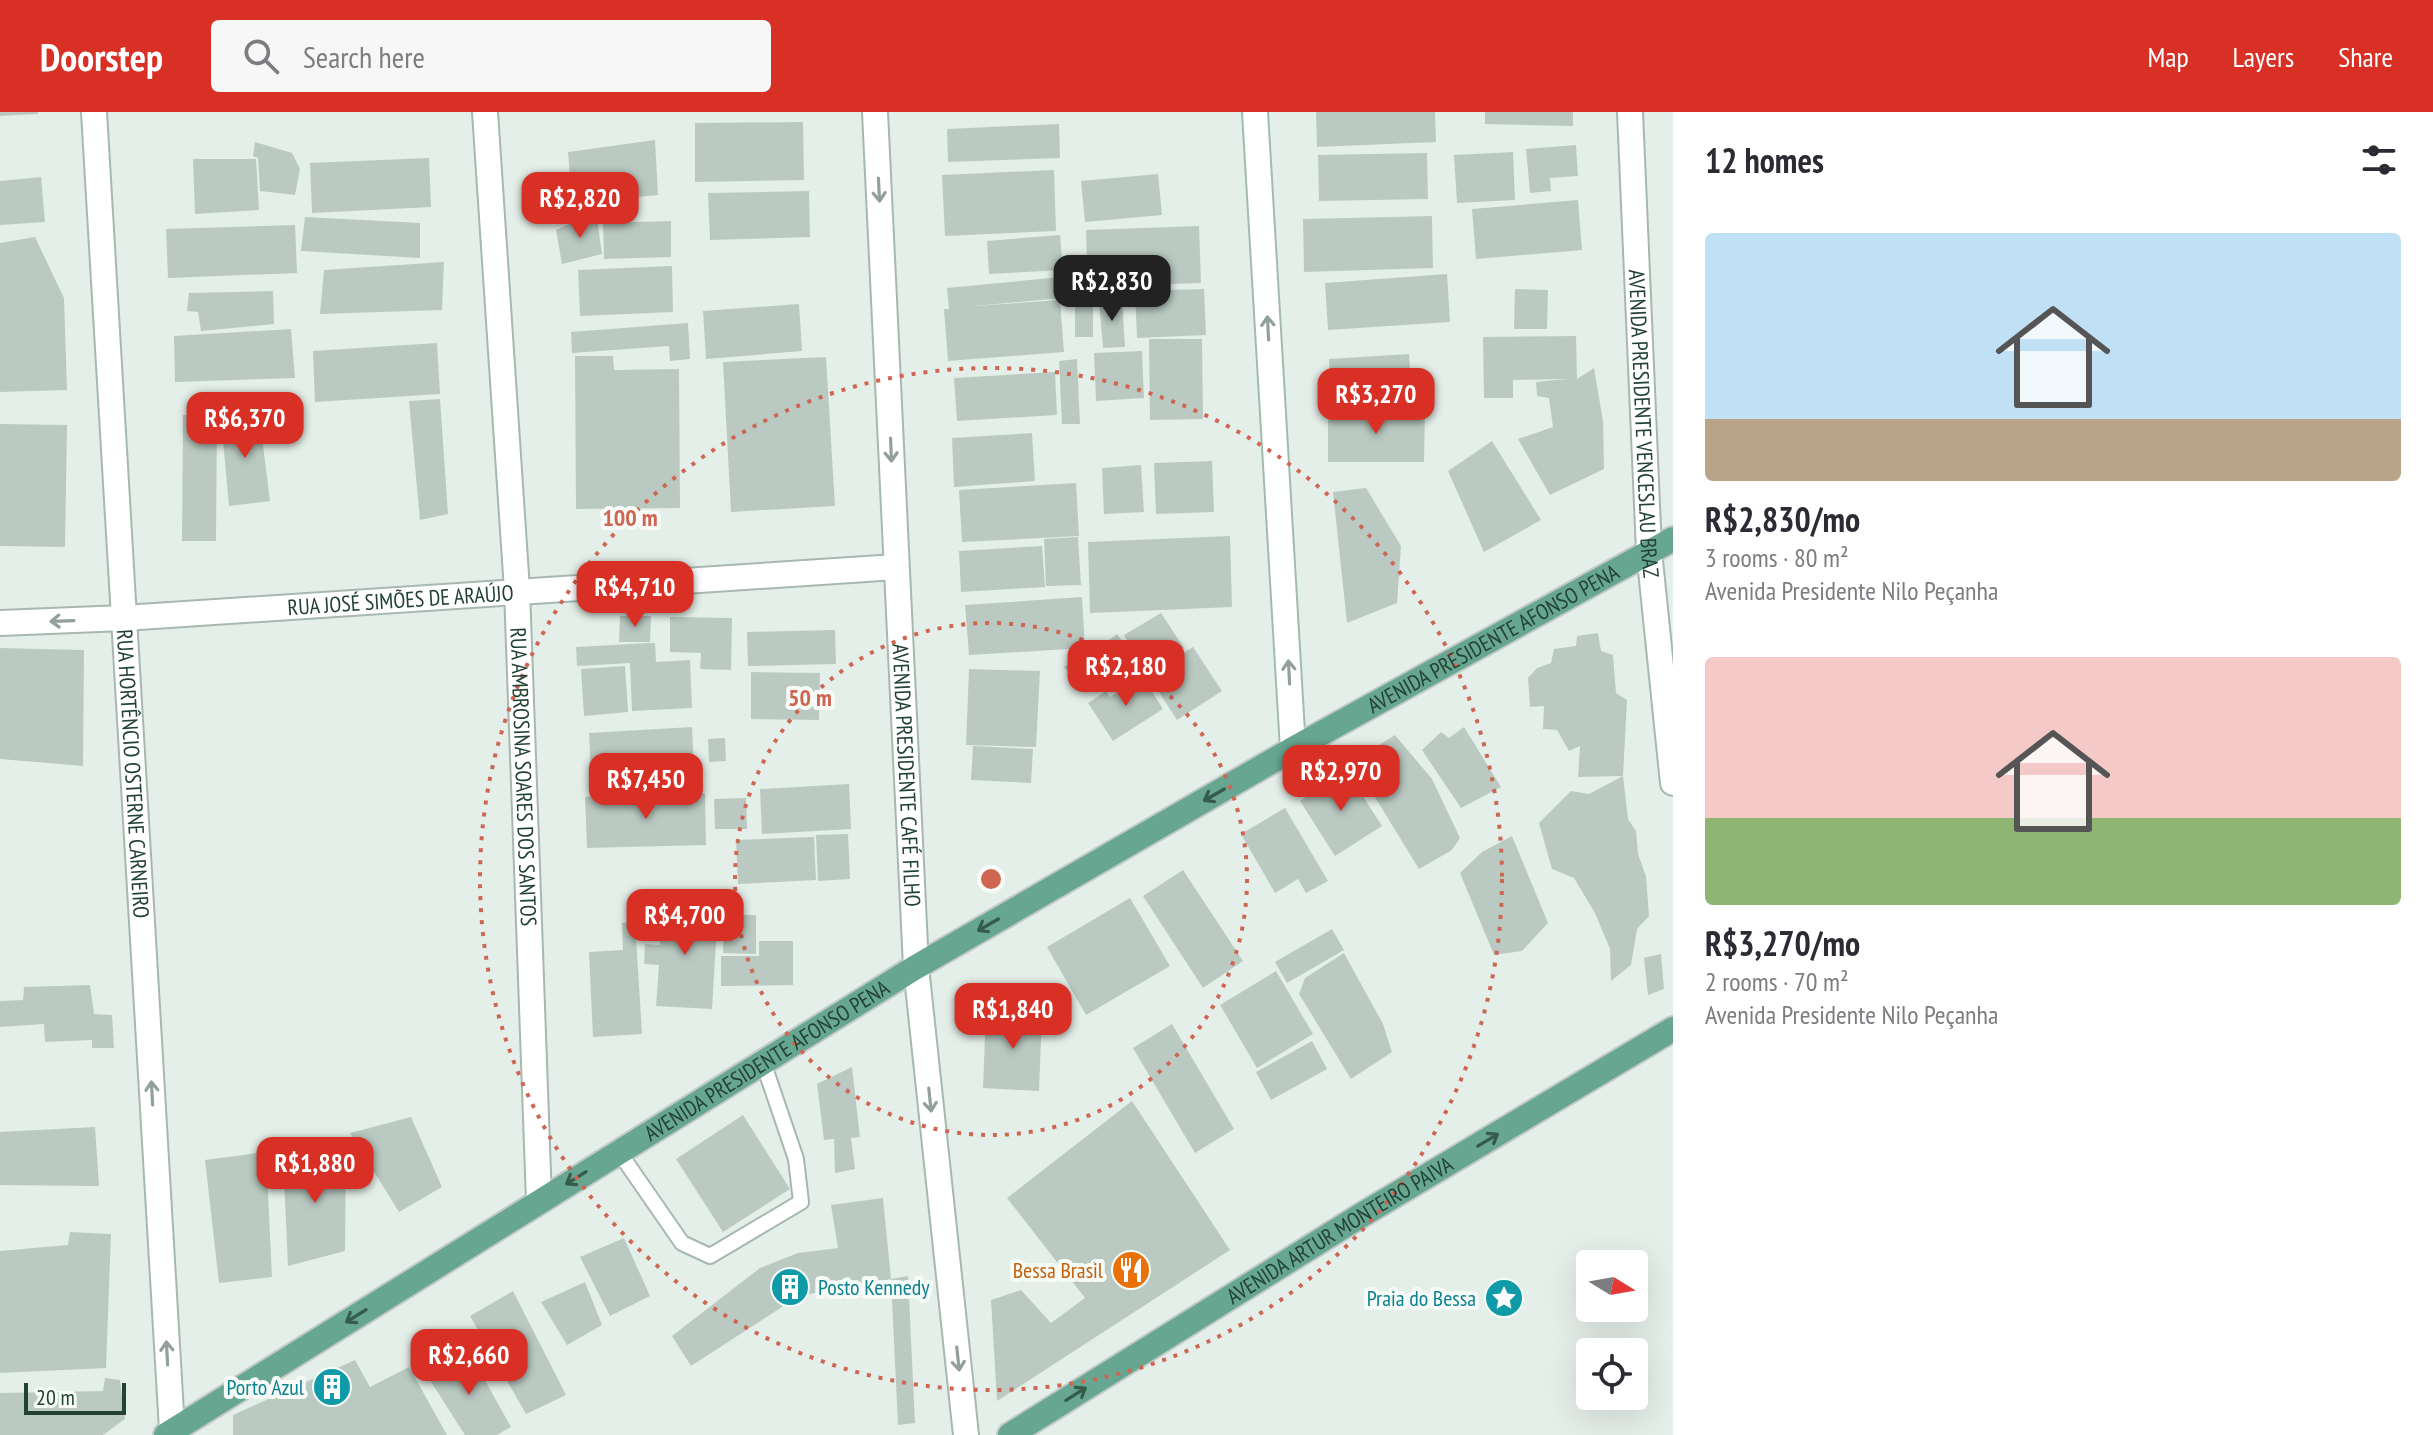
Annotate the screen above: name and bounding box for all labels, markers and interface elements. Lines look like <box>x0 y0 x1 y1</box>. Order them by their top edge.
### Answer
search box <box>211 20 771 92</box>
text: Doorstep <box>40 32 163 81</box>
icon: search <box>239 34 283 78</box>
text: Search here <box>303 37 425 76</box>
text: Map <box>2147 38 2189 75</box>
text: Layers <box>2233 38 2294 75</box>
text: Share <box>2338 38 2393 75</box>
text: 12 homes <box>1705 138 1824 182</box>
icon: filters <box>2357 138 2401 182</box>
pin: R$2,820 <box>506 172 654 240</box>
one-way arrow <box>871 176 886 203</box>
text: R$2,820 <box>540 181 620 214</box>
pin: R$2,830 <box>1038 255 1186 323</box>
text: R$2,830 <box>1072 264 1152 297</box>
street label: AVENIDA PRESIDENTE VENCESLAU BRAZ <box>1623 269 1666 580</box>
icon: home <box>1981 285 2125 429</box>
one-way arrow <box>1260 315 1275 342</box>
pin: R$3,270 <box>1302 368 1450 436</box>
text: R$3,270 <box>1336 377 1416 410</box>
pin: R$6,370 <box>171 392 319 460</box>
text: R$6,370 <box>205 401 285 434</box>
one-way arrow <box>883 436 898 463</box>
text: R$2,830/mo <box>1705 497 1860 541</box>
text: 100 m <box>602 502 658 533</box>
text: 3 rooms · 80 m² <box>1705 541 1849 574</box>
street label: AVENIDA PRESIDENTE AFONSO PENA <box>1362 557 1624 719</box>
pin: R$4,710 <box>561 561 709 629</box>
text: R$4,710 <box>595 570 675 603</box>
text: Avenida Presidente Nilo Peçanha <box>1705 574 1998 607</box>
street label: RUA JOSÉ SIMÕES DE ARAÚJO <box>287 578 514 621</box>
one-way arrow <box>49 613 76 628</box>
street label: RUA AMBROSINA SOARES DOS SANTOS <box>504 627 543 927</box>
street label: RUA HORTÊNCIO OSTERNE CARNEIRO <box>111 628 156 919</box>
pin: R$2,180 <box>1052 640 1200 708</box>
street label: AVENIDA PRESIDENTE CAFÉ FILHO <box>887 643 927 907</box>
text: R$2,180 <box>1086 649 1166 682</box>
one-way arrow <box>1281 659 1296 686</box>
text: 50 m <box>788 682 832 713</box>
icon: home <box>1981 709 2125 853</box>
pin: R$2,970 <box>1267 745 1415 813</box>
pin: R$7,450 <box>572 753 720 821</box>
text: R$2,970 <box>1301 754 1381 787</box>
text: R$7,450 <box>607 762 685 795</box>
one-way arrow <box>1203 787 1226 803</box>
centre of rings <box>977 865 1005 893</box>
pin: R$4,700 <box>611 889 759 957</box>
text: R$4,700 <box>645 898 725 931</box>
one-way arrow <box>977 918 1001 933</box>
text: R$3,270/mo <box>1705 921 1860 965</box>
text: 2 rooms · 70 m² <box>1705 965 1849 998</box>
street label: AVENIDA PRESIDENTE AFONSO PENA <box>639 973 895 1147</box>
pin: R$1,840 <box>939 983 1087 1051</box>
text: R$1,840 <box>973 992 1053 1025</box>
text: Avenida Presidente Nilo Peçanha <box>1705 998 1998 1031</box>
one-way arrow <box>144 1080 159 1107</box>
one-way arrow <box>923 1086 938 1113</box>
one-way arrow <box>1476 1131 1499 1147</box>
pin: R$1,880 <box>241 1137 389 1205</box>
text: R$1,880 <box>275 1146 355 1179</box>
street label: AVENIDA ARTUR MONTEIRO PAIVA <box>1221 1150 1458 1310</box>
one-way arrow <box>565 1171 588 1187</box>
restaurant icon: Bessa Brasil <box>1110 1249 1152 1291</box>
north arrow <box>1576 1250 1648 1322</box>
map controls <box>1576 1250 1648 1410</box>
place label: Bessa Brasil <box>1013 1256 1104 1284</box>
building icon: Posto Kennedy <box>769 1266 811 1308</box>
place label: Posto Kennedy <box>818 1273 930 1301</box>
place icon: Praia do Bessa <box>1483 1277 1525 1319</box>
place label: Praia do Bessa <box>1367 1284 1476 1312</box>
one-way arrow <box>345 1307 367 1324</box>
pin: R$2,660 <box>395 1329 543 1397</box>
text: R$2,660 <box>429 1338 509 1371</box>
button: locate <box>1576 1338 1648 1410</box>
one-way arrow <box>159 1340 174 1367</box>
one-way arrow <box>951 1345 966 1372</box>
building icon: Porto Azul <box>311 1366 353 1408</box>
place label: Porto Azul <box>227 1373 305 1401</box>
scale bar <box>24 1379 126 1415</box>
text: 20 m <box>36 1383 75 1411</box>
one-way arrow <box>1064 1385 1087 1401</box>

